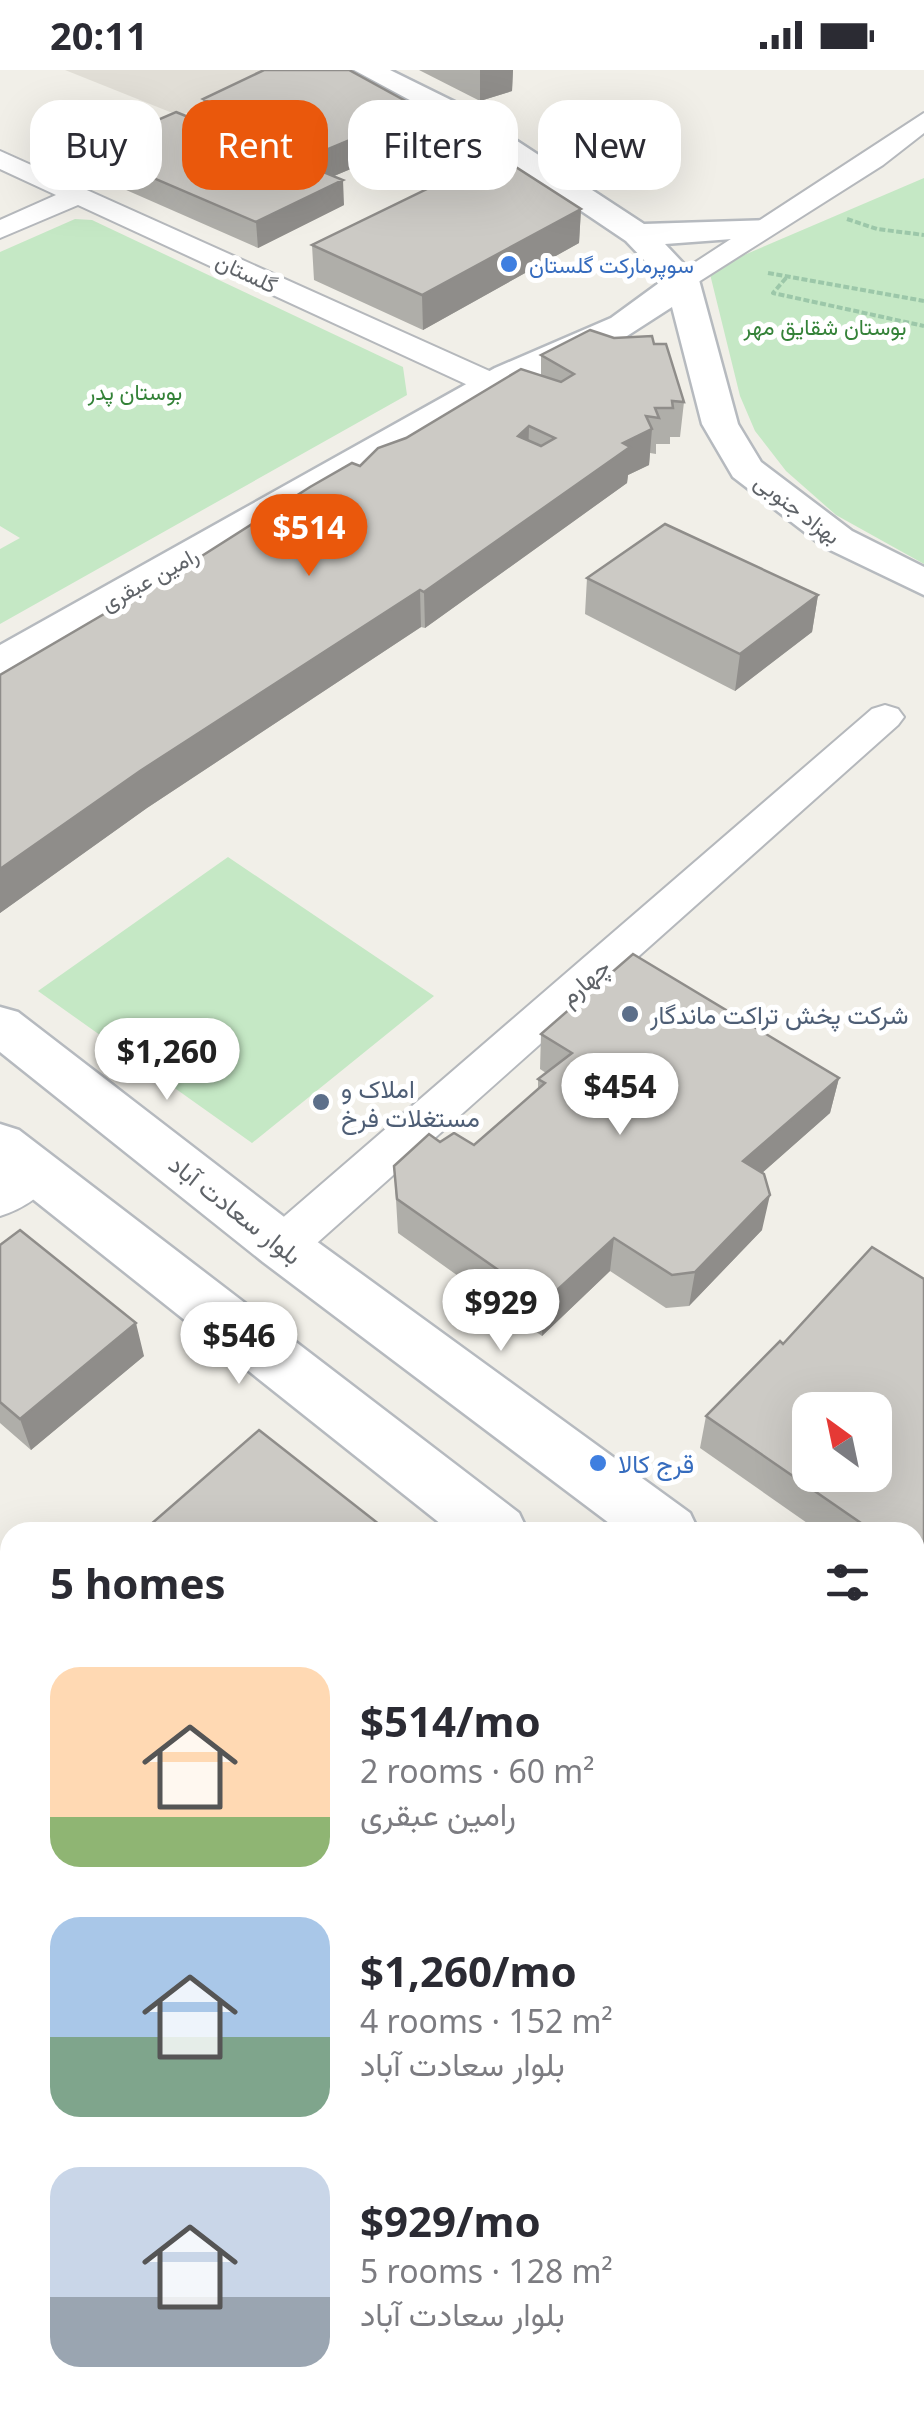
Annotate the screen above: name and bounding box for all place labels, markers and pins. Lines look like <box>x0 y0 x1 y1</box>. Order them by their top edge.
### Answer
place label: سوپرمارکت گلستان <box>529 249 694 280</box>
marker: سوپرمارکت گلستان <box>498 253 520 275</box>
pin: $514 <box>250 494 368 579</box>
place label: شرکت پخش تراکت ماندگار <box>649 997 909 1032</box>
marker: شرکت پخش تراکت ماندگار <box>619 1003 641 1025</box>
pin: $1,260 <box>86 1018 248 1103</box>
pin: $454 <box>561 1053 679 1138</box>
place label: املاک و مستغلات فرخ <box>341 1071 480 1135</box>
marker: املاک و مستغلات فرخ <box>310 1091 332 1113</box>
pin: $929 <box>442 1269 560 1354</box>
pin: $546 <box>180 1302 298 1387</box>
place label: قرج کالا <box>618 1446 694 1481</box>
marker: قرج کالا <box>587 1452 609 1474</box>

